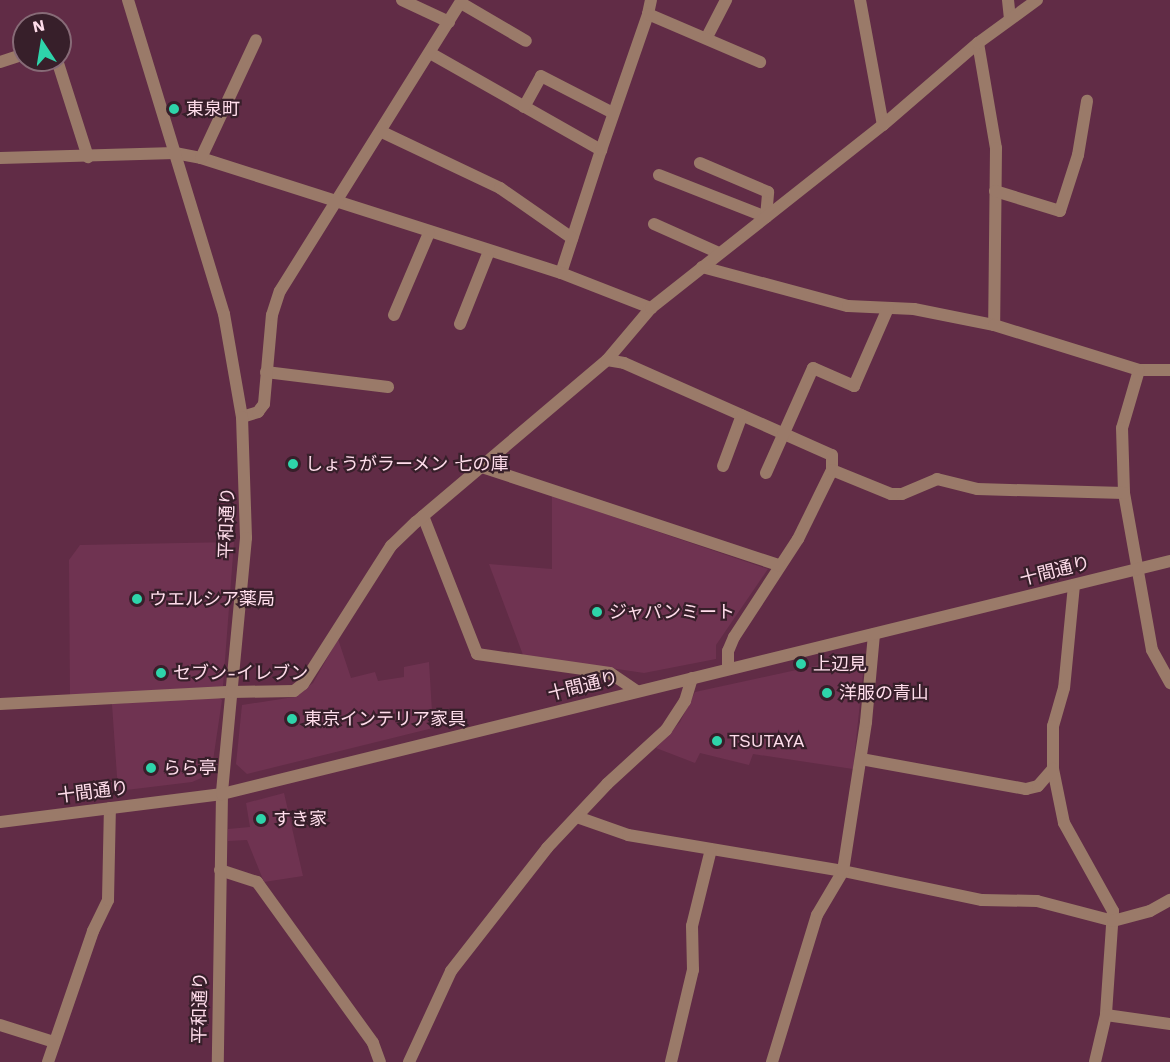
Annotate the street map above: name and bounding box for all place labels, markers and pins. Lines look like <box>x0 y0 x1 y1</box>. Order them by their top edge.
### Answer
place label: 東泉町 <box>186 98 240 120</box>
marker: 東泉町 <box>167 102 181 116</box>
place label: しょうがラーメン 七の庫 <box>305 453 509 475</box>
marker: しょうがラーメン 七の庫 <box>286 457 300 471</box>
place label: ウエルシア薬局 <box>149 588 275 610</box>
marker: ウエルシア薬局 <box>130 592 144 606</box>
place label: ジャパンミート <box>609 601 735 623</box>
marker: ジャパンミート <box>590 605 604 619</box>
place label: 上辺見 <box>813 653 867 675</box>
marker: 上辺見 <box>794 657 808 671</box>
place label: セブン-イレブン <box>173 662 308 684</box>
marker: セブン-イレブン <box>154 666 168 680</box>
place label: 洋服の青山 <box>839 682 929 704</box>
marker: 洋服の青山 <box>820 686 834 700</box>
place label: 東京インテリア家具 <box>304 708 466 730</box>
marker: 東京インテリア家具 <box>285 712 299 726</box>
place label: TSUTAYA <box>729 730 805 752</box>
marker: TSUTAYA <box>710 734 724 748</box>
place label: らら亭 <box>163 757 217 779</box>
marker: らら亭 <box>144 761 158 775</box>
place label: すき家 <box>273 808 327 830</box>
marker: すき家 <box>254 812 268 826</box>

